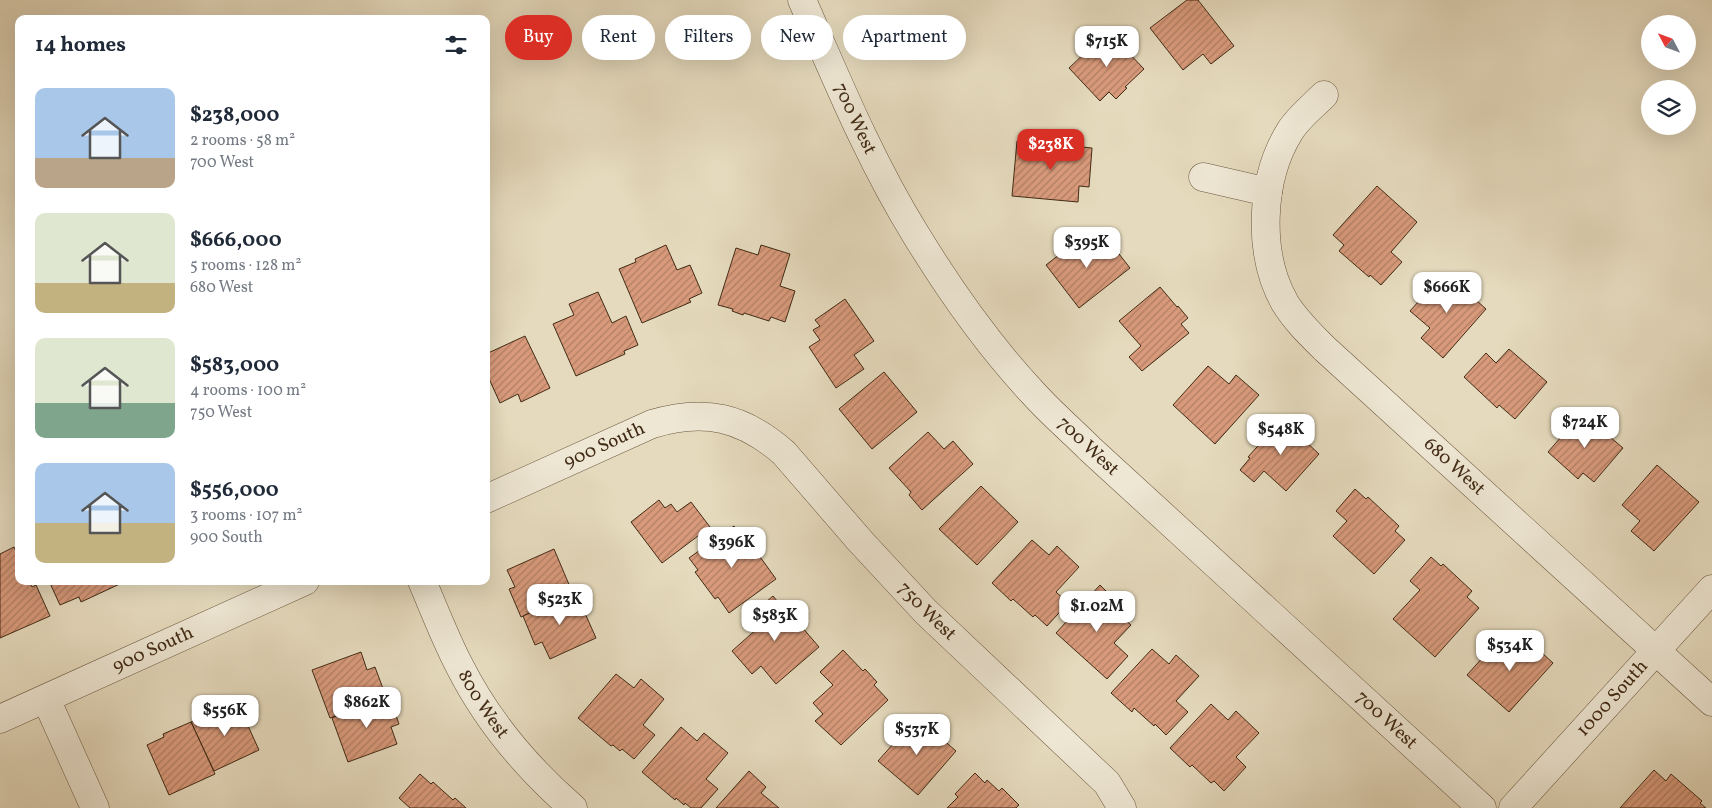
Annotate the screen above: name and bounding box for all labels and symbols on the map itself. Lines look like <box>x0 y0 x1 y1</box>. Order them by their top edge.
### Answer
north arrow <box>1641 15 1696 70</box>
pin: $715K <box>1072 26 1142 68</box>
street label: 700 West <box>827 79 883 159</box>
pin: $238K <box>1016 128 1086 171</box>
pin: $395K <box>1052 226 1122 269</box>
pin: $666K <box>1412 272 1482 314</box>
pin: $724K <box>1550 406 1620 449</box>
street label: 700 West <box>1051 411 1125 482</box>
pin: $548K <box>1246 414 1316 456</box>
street label: 900 South <box>560 416 649 475</box>
street label: 680 West <box>1418 432 1491 502</box>
pin: $396K <box>697 526 767 569</box>
street label: 750 West <box>891 576 962 647</box>
pin: $523K <box>525 584 595 626</box>
pin: $1.02M <box>1056 590 1138 633</box>
pin: $583K <box>740 600 810 642</box>
street label: 900 South <box>108 620 198 679</box>
pin: $534K <box>1475 630 1545 672</box>
street label: 1000 South <box>1571 654 1654 743</box>
street label: 800 West <box>451 666 515 745</box>
street label: 700 West <box>1349 685 1423 756</box>
pin: $862K <box>332 686 402 729</box>
pin: $556K <box>190 694 260 737</box>
pin: $537K <box>882 714 952 756</box>

